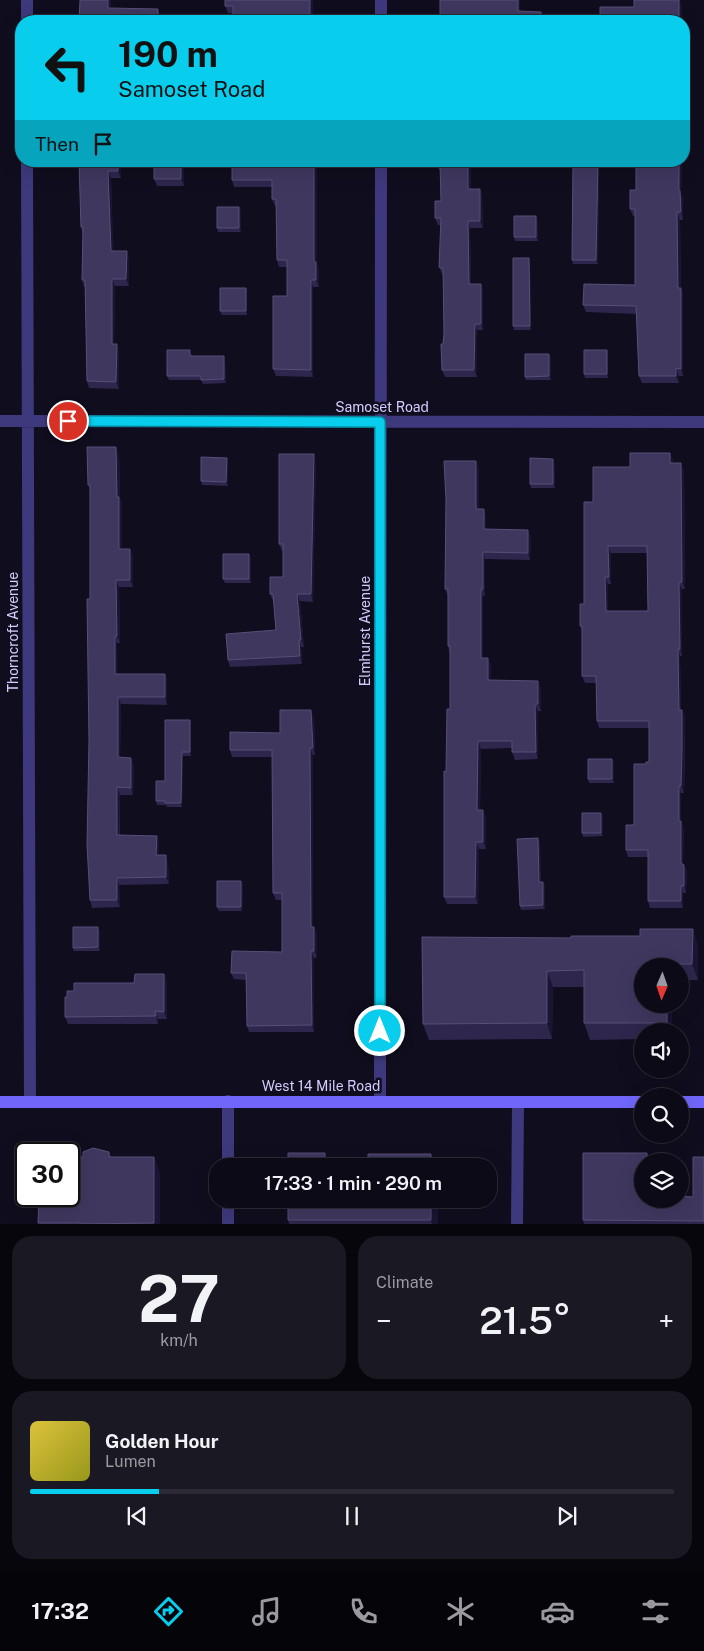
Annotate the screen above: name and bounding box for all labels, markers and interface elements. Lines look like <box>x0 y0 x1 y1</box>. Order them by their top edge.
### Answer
text: 190 m <box>118 34 218 75</box>
icon: left <box>35 35 100 100</box>
text: Samoset Road <box>118 76 265 102</box>
icon: arrive <box>89 130 117 158</box>
text: Then <box>35 133 79 155</box>
street label: Samoset Road <box>335 399 429 415</box>
pin <box>47 400 89 442</box>
icon: arrive <box>54 407 82 435</box>
street label: Thorncroft Avenue <box>5 572 21 692</box>
street label: Elmhurst Avenue <box>357 576 373 686</box>
north arrow <box>634 958 689 1012</box>
map controls <box>634 958 689 1208</box>
position arrow <box>353 1004 405 1056</box>
button: sound <box>634 1023 689 1078</box>
street label: West 14 Mile Road <box>262 1078 380 1094</box>
button: search <box>634 1088 689 1143</box>
speed limit sign: 30 <box>15 1142 80 1207</box>
button: layers <box>634 1153 689 1208</box>
text: 17:33 · 1 min · 290 m <box>264 1172 442 1194</box>
text: 27 <box>138 1260 220 1337</box>
text: Climate <box>376 1273 433 1292</box>
text: 21.5° <box>479 1298 571 1343</box>
text: − <box>376 1304 392 1337</box>
text: + <box>658 1304 674 1337</box>
text: km/h <box>160 1331 198 1350</box>
text: Golden Hour <box>105 1430 219 1452</box>
text: Lumen <box>105 1452 156 1471</box>
icon: previous <box>123 1502 151 1530</box>
icon: pause <box>338 1502 366 1530</box>
icon: next <box>553 1502 581 1530</box>
icon: directions <box>151 1594 186 1629</box>
icon: music <box>249 1594 284 1629</box>
icon: phone <box>346 1594 381 1629</box>
icon: climate <box>443 1594 478 1629</box>
icon: car <box>540 1594 575 1629</box>
icon: filters <box>638 1594 673 1629</box>
text: 17:32 <box>31 1598 89 1624</box>

